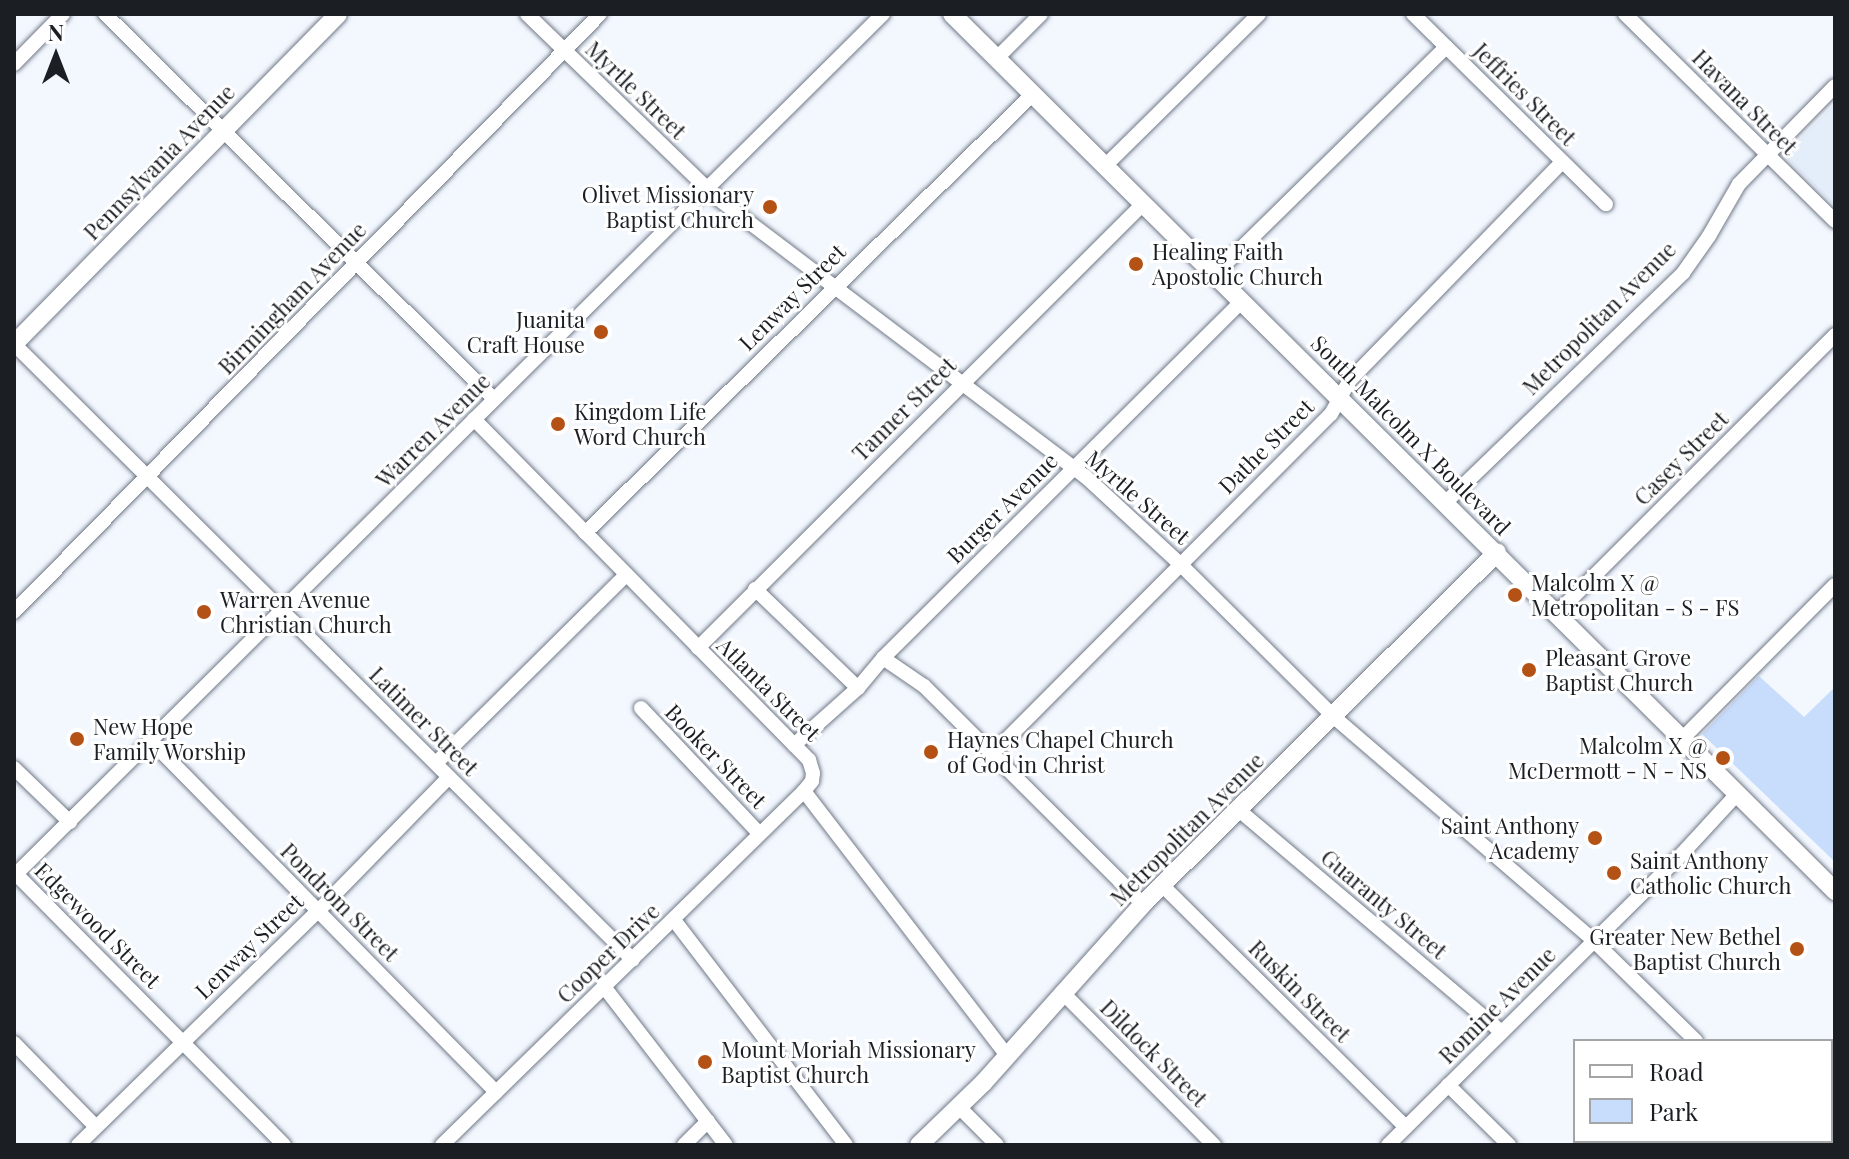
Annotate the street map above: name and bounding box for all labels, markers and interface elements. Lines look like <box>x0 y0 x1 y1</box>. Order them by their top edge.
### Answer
north arrow <box>16 16 96 96</box>
text: N <box>48 17 64 47</box>
street label: Myrtle Street <box>580 36 692 144</box>
street label: Jeffries Street <box>1468 37 1582 151</box>
street label: Havana Street <box>1687 44 1803 160</box>
street label: Pennsylvania Avenue <box>78 78 240 246</box>
place label: Olivet Missionary Baptist Church <box>581 181 754 232</box>
marker: Olivet Missionary Baptist Church <box>761 198 779 216</box>
street label: Birmingham Avenue <box>212 216 372 380</box>
street label: Metropolitan Avenue <box>1517 236 1681 400</box>
street label: Lenway Street <box>733 238 851 356</box>
place label: Healing Faith Apostolic Church <box>1152 238 1323 290</box>
marker: Healing Faith Apostolic Church <box>1127 255 1145 273</box>
place label: Juanita Craft House <box>466 306 585 358</box>
marker: Juanita Craft House <box>592 323 610 341</box>
street label: South Malcolm X Boulevard <box>1306 330 1516 540</box>
street label: Tanner Street <box>847 352 961 466</box>
street label: Warren Avenue <box>370 367 496 493</box>
street label: Dathe Street <box>1213 393 1319 499</box>
place label: Kingdom Life Word Church <box>574 398 706 450</box>
street label: Casey Street <box>1628 405 1734 511</box>
marker: Kingdom Life Word Church <box>549 415 567 433</box>
street label: Myrtle Street <box>1081 445 1195 549</box>
street label: Burger Avenue <box>941 447 1063 569</box>
place label: Malcolm X @ Metropolitan - S - FS <box>1531 569 1739 620</box>
place label: Warren Avenue Christian Church <box>220 586 392 638</box>
marker: Malcolm X @ Metropolitan - S - FS <box>1506 586 1524 604</box>
marker: Warren Avenue Christian Church <box>195 603 213 621</box>
street label: Atlanta Street <box>712 632 826 746</box>
place label: Pleasant Grove Baptist Church <box>1545 644 1694 696</box>
street label: Latimer Street <box>364 661 484 781</box>
marker: Pleasant Grove Baptist Church <box>1520 661 1538 679</box>
street label: Booker Street <box>660 698 772 814</box>
place label: New Hope Family Worship <box>93 713 247 764</box>
place label: Haynes Chapel Church of God in Christ <box>947 726 1174 778</box>
marker: New Hope Family Worship <box>68 730 86 748</box>
place label: Malcolm X @ McDermott - N - NS <box>1508 732 1707 784</box>
marker: Haynes Chapel Church of God in Christ <box>922 743 940 761</box>
street label: Metropolitan Avenue <box>1105 747 1269 911</box>
marker: Malcolm X @ McDermott - N - NS <box>1714 749 1732 767</box>
place label: Saint Anthony Academy <box>1440 812 1579 864</box>
marker: Saint Anthony Academy <box>1586 829 1604 847</box>
street label: Pondrom Street <box>275 837 405 967</box>
street label: Guaranty Street <box>1316 844 1452 964</box>
place label: Saint Anthony Catholic Church <box>1630 847 1791 898</box>
street label: Edgewood Street <box>30 857 166 993</box>
marker: Saint Anthony Catholic Church <box>1605 864 1623 882</box>
street label: Lenway Street <box>189 888 309 1004</box>
street label: Cooper Drive <box>551 898 665 1008</box>
place label: Greater New Bethel Baptist Church <box>1588 923 1781 974</box>
street label: Ruskin Street <box>1244 935 1356 1047</box>
marker: Greater New Bethel Baptist Church <box>1788 940 1806 958</box>
street label: Romine Avenue <box>1433 941 1561 1069</box>
street label: Dildock Street <box>1095 994 1213 1112</box>
place label: Mount Moriah Missionary Baptist Church <box>721 1036 976 1088</box>
legend <box>1573 1039 1833 1143</box>
marker: Mount Moriah Missionary Baptist Church <box>696 1053 714 1071</box>
text: Road <box>1649 1055 1704 1087</box>
text: Park <box>1649 1095 1698 1127</box>

